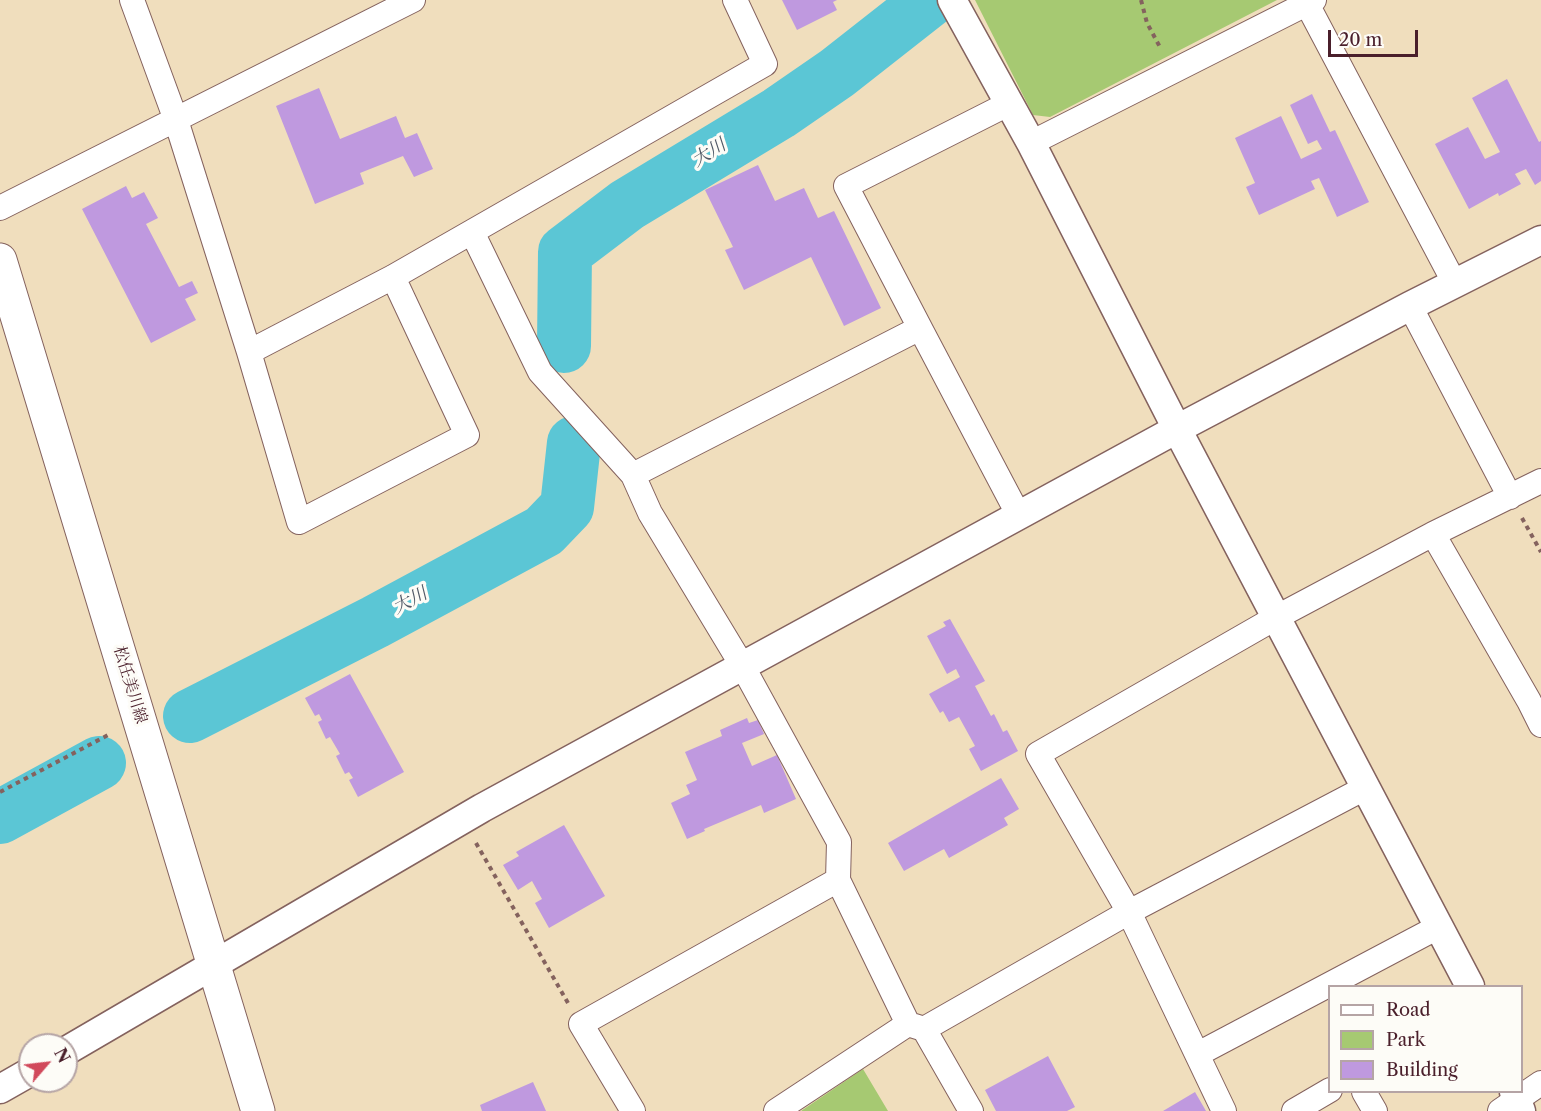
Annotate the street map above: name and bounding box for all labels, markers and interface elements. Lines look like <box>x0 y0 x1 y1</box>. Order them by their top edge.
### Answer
scale bar <box>1331 18 1421 56</box>
text: 20 m <box>1339 29 1382 51</box>
water label: 大川 <box>688 134 730 172</box>
water label: 大川 <box>389 583 431 619</box>
street label: 松任美川線 <box>109 644 151 726</box>
legend <box>1328 985 1523 1093</box>
text: Road <box>1386 999 1431 1021</box>
text: Park <box>1386 1029 1425 1051</box>
north arrow <box>18 1033 78 1093</box>
text: N <box>50 1045 74 1066</box>
text: Building <box>1386 1059 1458 1081</box>

